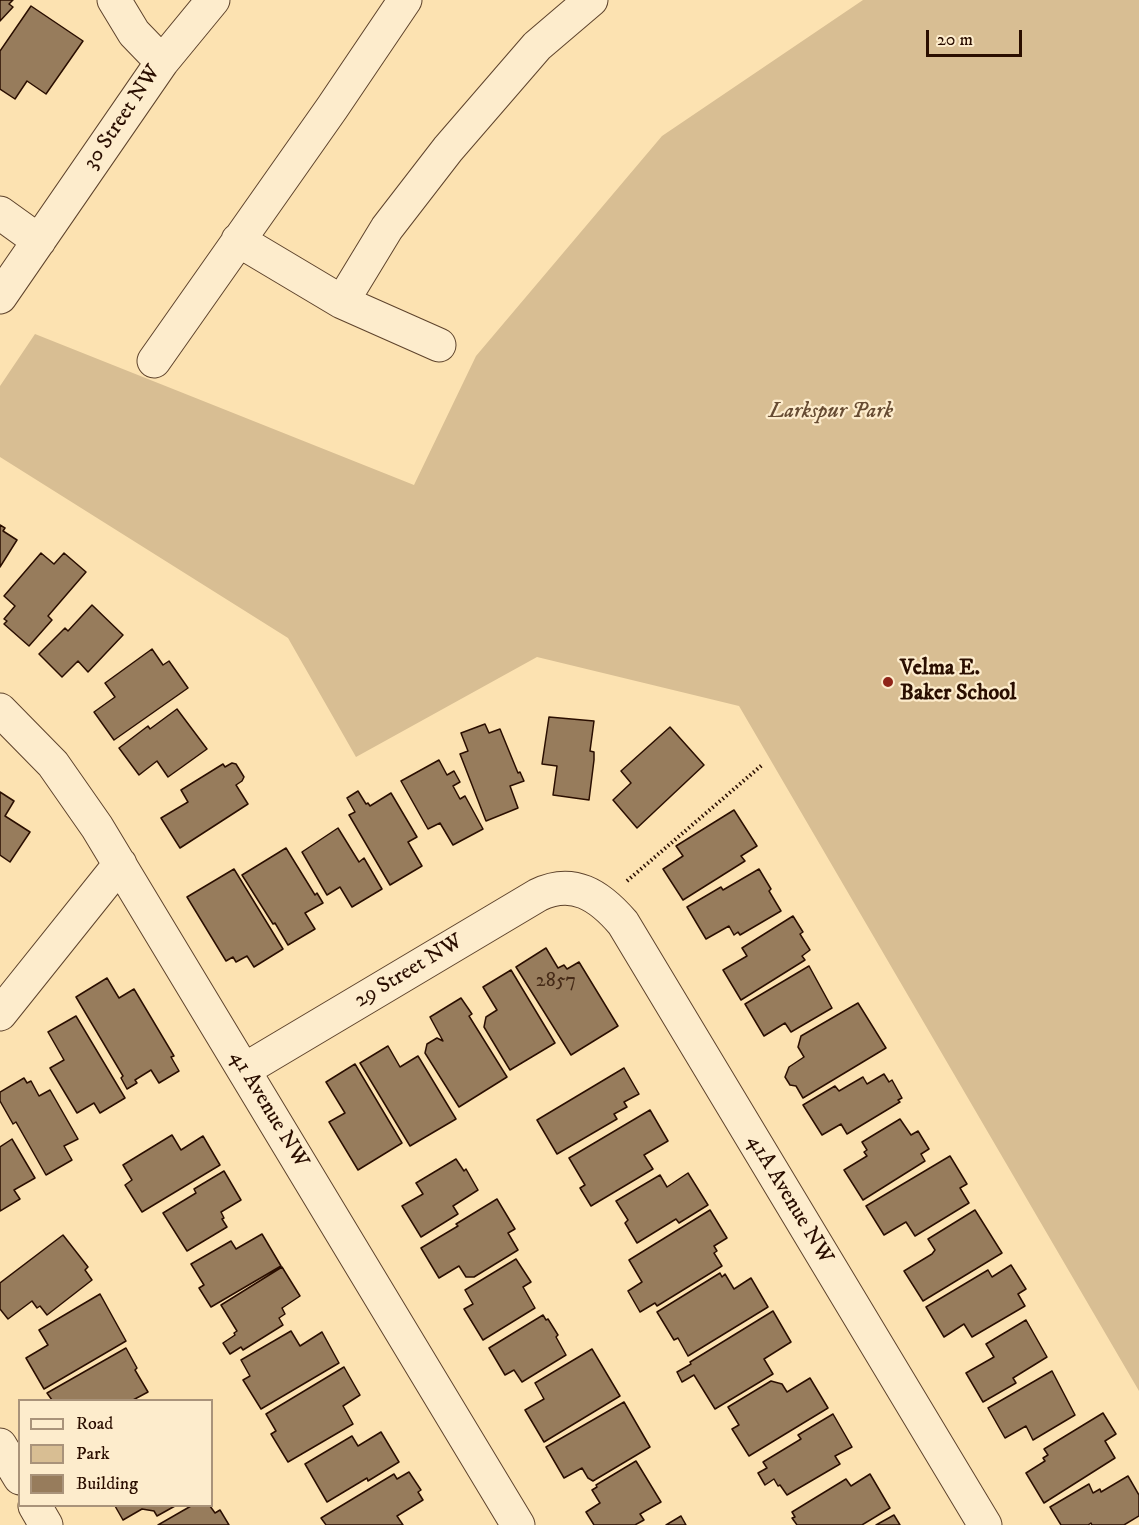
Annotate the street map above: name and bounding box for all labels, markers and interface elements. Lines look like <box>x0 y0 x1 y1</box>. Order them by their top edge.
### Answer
scale bar <box>929 18 1025 56</box>
text: 20 m <box>937 29 973 51</box>
street label: 30 Street NW <box>79 61 167 175</box>
park label: Larkspur Park <box>769 399 893 425</box>
place label: Velma E. Baker School <box>900 656 1016 708</box>
marker: Velma E. Baker School <box>881 675 895 689</box>
street label: 29 Street NW <box>350 929 468 1015</box>
house number: 2857 <box>536 970 576 994</box>
street label: 41 Avenue NW <box>223 1047 313 1173</box>
street label: 41A Avenue NW <box>740 1131 838 1269</box>
legend <box>18 1399 213 1507</box>
text: Road <box>76 1413 113 1435</box>
text: Park <box>76 1443 110 1465</box>
text: Building <box>76 1473 138 1495</box>

